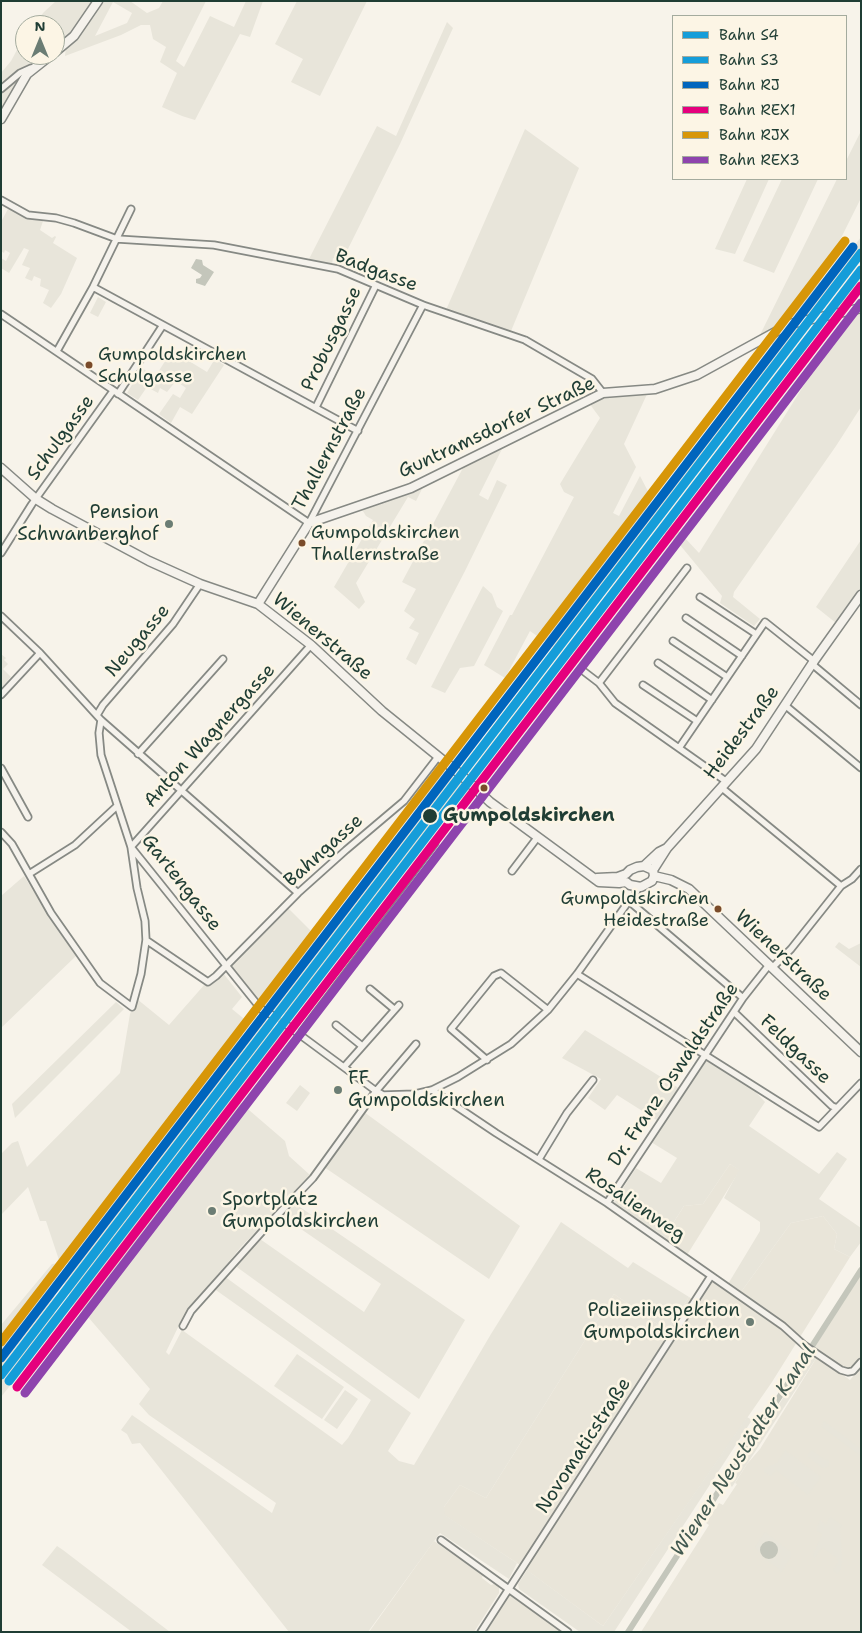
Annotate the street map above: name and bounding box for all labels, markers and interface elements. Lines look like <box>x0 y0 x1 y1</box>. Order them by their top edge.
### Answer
north arrow <box>15 15 65 65</box>
legend <box>672 15 847 180</box>
text: N <box>34 17 46 35</box>
text: Bahn S4 <box>719 25 779 45</box>
text: Bahn S3 <box>719 50 779 70</box>
text: Bahn RJ <box>719 75 780 95</box>
text: Bahn REX1 <box>719 100 796 120</box>
text: Bahn RJX <box>719 125 790 145</box>
text: Bahn REX3 <box>719 150 800 170</box>
street label: Badgasse <box>331 245 421 297</box>
street label: Probusgasse <box>297 283 367 395</box>
place label: Gumpoldskirchen Schulgasse <box>98 344 247 386</box>
marker: Gumpoldskirchen Schulgasse <box>84 360 94 370</box>
street label: Guntramsdorfer Straße <box>395 372 599 484</box>
street label: Thallernstraße <box>288 384 372 514</box>
street label: Schulgasse <box>22 391 100 485</box>
place label: Pension Schwanberghof <box>17 502 159 546</box>
marker: Pension Schwanberghof <box>163 518 175 530</box>
place label: Gumpoldskirchen Thallernstraße <box>311 522 460 564</box>
marker: Gumpoldskirchen Thallernstraße <box>297 538 307 548</box>
street label: Wienerstraße <box>267 588 377 686</box>
street label: Neugasse <box>101 600 175 682</box>
street label: Anton Wagnergasse <box>139 659 281 813</box>
street label: Heidestraße <box>699 682 785 784</box>
unlabelled marker <box>479 783 489 793</box>
place label: Gumpoldskirchen <box>443 805 615 827</box>
marker: Gumpoldskirchen <box>421 807 439 825</box>
street label: Bahngasse <box>280 810 368 892</box>
street label: Gartengasse <box>136 830 226 936</box>
place label: Gumpoldskirchen Heidestraße <box>560 888 709 931</box>
marker: Gumpoldskirchen Heidestraße <box>713 904 723 914</box>
street label: Wienerstraße <box>730 905 836 1007</box>
street label: Dr. Franz Oswaldstraße <box>604 979 744 1171</box>
street label: Feldgasse <box>755 1011 835 1089</box>
place label: FF Gumpoldskirchen <box>348 1068 505 1112</box>
marker: FF Gumpoldskirchen <box>332 1084 344 1096</box>
street label: Rosalienweg <box>581 1163 689 1247</box>
place label: Sportplatz Gumpoldskirchen <box>222 1189 379 1233</box>
marker: Sportplatz Gumpoldskirchen <box>206 1205 218 1217</box>
place label: Polizeiinspektion Gumpoldskirchen <box>583 1300 740 1344</box>
marker: Polizeiinspektion Gumpoldskirchen <box>744 1316 756 1328</box>
water label: Wiener Neustädter Kanal <box>666 1340 822 1562</box>
street label: Novomaticstraße <box>532 1374 636 1518</box>

